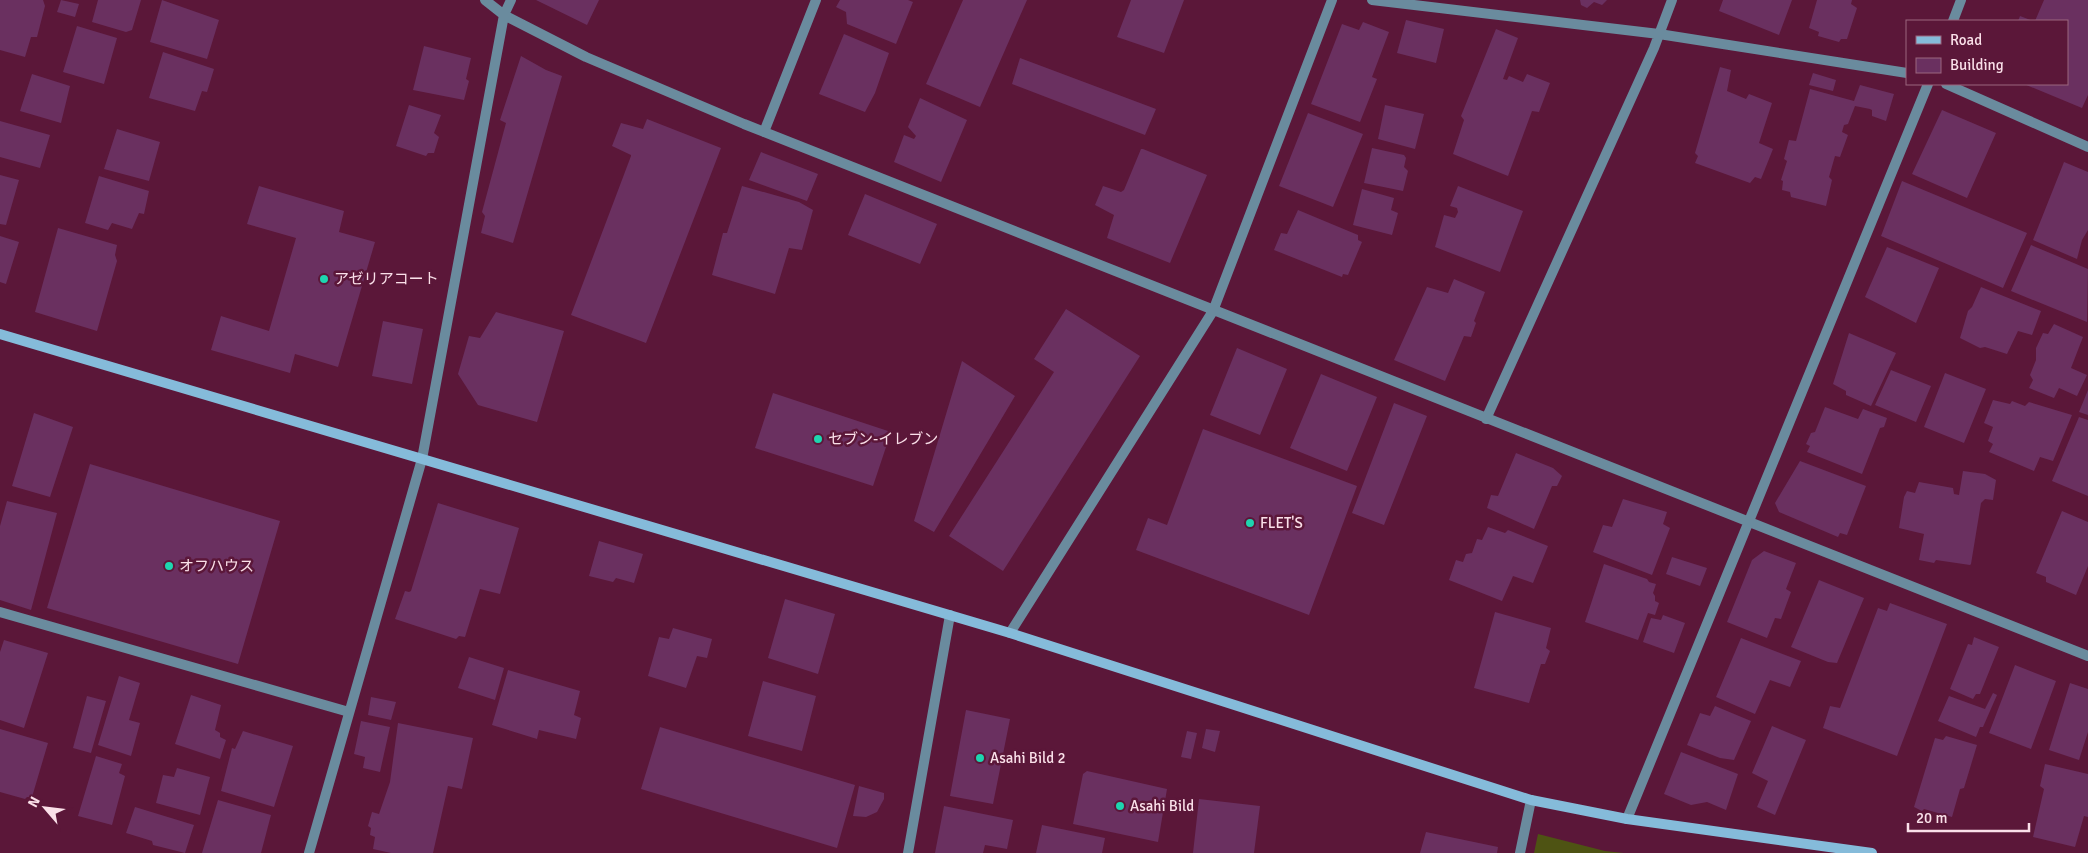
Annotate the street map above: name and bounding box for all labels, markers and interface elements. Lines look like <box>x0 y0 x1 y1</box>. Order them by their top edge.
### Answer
legend <box>1906 20 2068 85</box>
text: Road <box>1950 31 1982 49</box>
text: Building <box>1950 56 2004 74</box>
place label: アゼリアコート <box>334 270 439 288</box>
marker: アゼリアコート <box>318 273 330 285</box>
place label: セブン-イレブン <box>828 430 938 448</box>
marker: セブン-イレブン <box>812 433 824 445</box>
place label: FLET'S <box>1260 514 1303 532</box>
marker: FLET'S <box>1244 517 1256 529</box>
place label: オフハウス <box>179 557 254 575</box>
marker: オフハウス <box>163 560 175 572</box>
place label: Asahi Bild 2 <box>990 749 1066 767</box>
marker: Asahi Bild 2 <box>974 752 986 764</box>
north arrow <box>20 783 70 833</box>
text: N <box>24 794 44 810</box>
place label: Asahi Bild <box>1130 797 1194 815</box>
marker: Asahi Bild <box>1114 800 1126 812</box>
scale bar <box>1908 800 2029 832</box>
text: 20 m <box>1916 809 1947 827</box>

